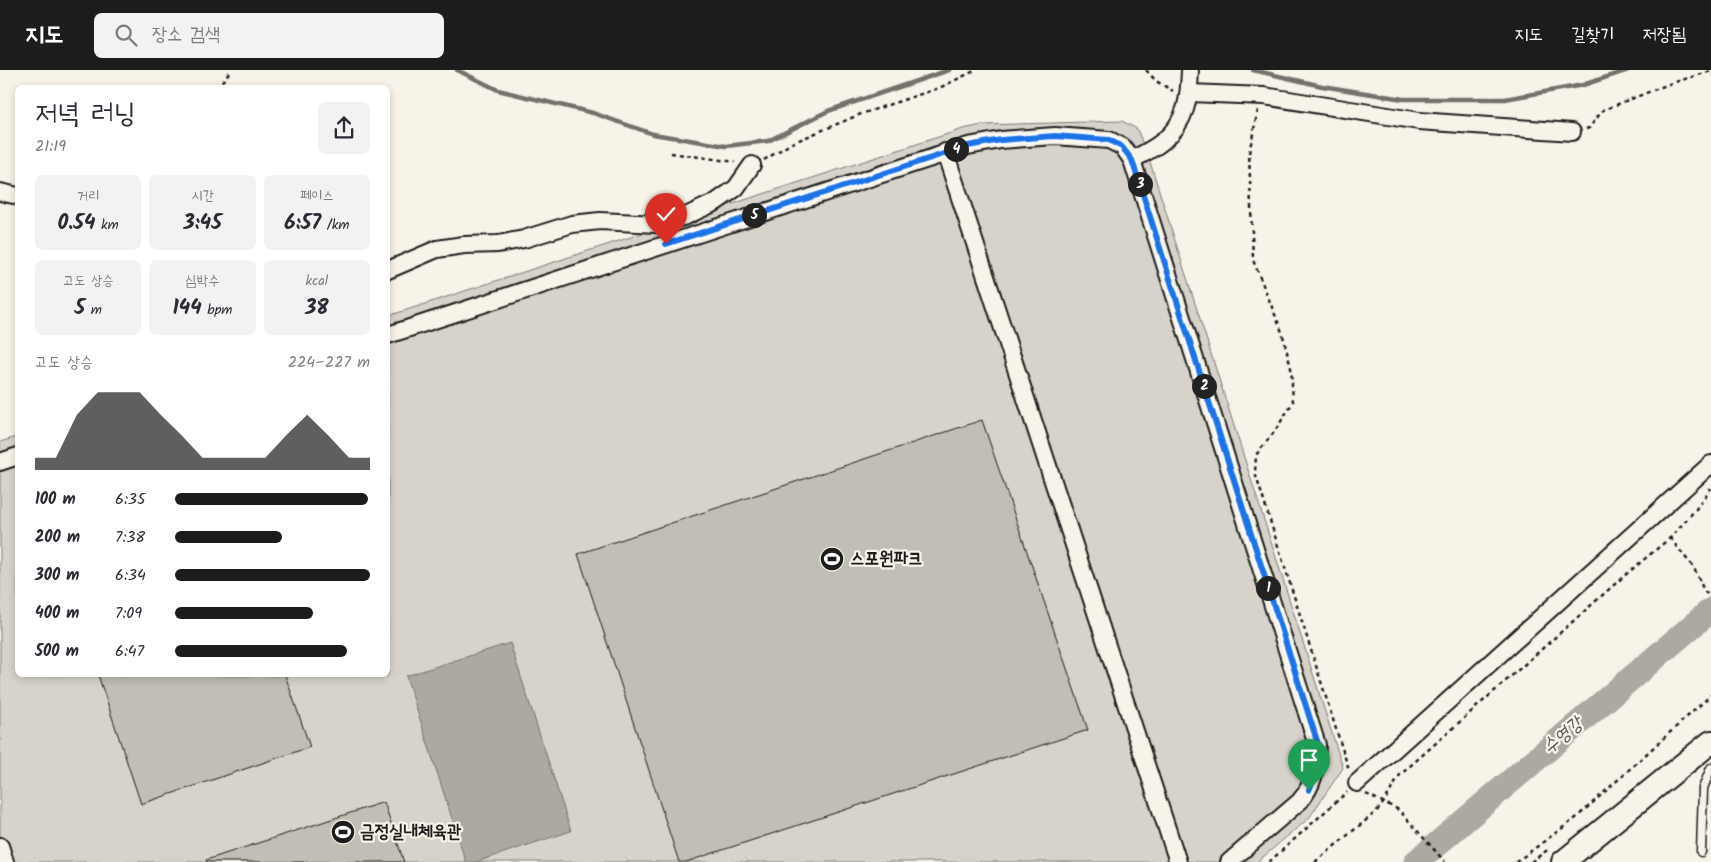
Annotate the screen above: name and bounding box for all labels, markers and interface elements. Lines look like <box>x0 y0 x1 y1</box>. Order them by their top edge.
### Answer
search box <box>94 13 444 58</box>
text: 지도 <box>25 16 64 55</box>
text: 장소 검색 <box>152 20 220 50</box>
icon: search <box>112 21 140 49</box>
text: 지도 <box>1514 21 1543 50</box>
text: 길찾기 <box>1571 21 1615 50</box>
text: 저장됨 <box>1643 21 1686 50</box>
text: 저녁 러닝 <box>35 92 136 137</box>
button: share <box>318 102 370 154</box>
text: 21:19 <box>35 134 66 159</box>
pin: 4 <box>944 136 968 162</box>
text: 4 <box>953 138 960 160</box>
pin: 3 <box>1128 172 1152 196</box>
text: 3 <box>1137 173 1144 195</box>
text: 거리 <box>77 185 99 207</box>
text: 시간 <box>191 185 214 207</box>
text: 페이스 <box>300 185 334 207</box>
pin <box>645 193 687 244</box>
icon: check <box>652 200 680 228</box>
pin: 5 <box>742 202 766 228</box>
text: 5 <box>751 204 758 226</box>
text: 0.54 <box>58 207 95 240</box>
text: 3:45 <box>183 207 222 240</box>
text: 6:57 <box>284 207 321 240</box>
text: km <box>95 214 119 236</box>
text: /km <box>321 214 350 236</box>
text: 고도 상승 <box>63 270 114 292</box>
text: 심박수 <box>186 270 219 292</box>
text: kcal <box>305 270 328 292</box>
text: 5 <box>74 292 85 325</box>
text: 144 <box>172 292 202 325</box>
text: 38 <box>305 292 329 325</box>
text: m <box>85 299 102 321</box>
text: bpm <box>202 299 233 321</box>
text: 고도 상승 <box>35 350 93 375</box>
text: 224–227 m <box>288 350 370 375</box>
pin: 2 <box>1192 374 1216 398</box>
text: 2 <box>1200 375 1209 397</box>
text: 100 m <box>35 487 76 512</box>
text: 6:35 <box>115 487 146 512</box>
text: 200 m <box>35 525 80 550</box>
text: 7:38 <box>115 525 145 550</box>
place label: 스포원파크 <box>850 545 922 574</box>
sports icon: 스포원파크 <box>819 546 845 572</box>
text: 300 m <box>35 563 79 588</box>
text: 6:34 <box>115 563 146 588</box>
pin: 1 <box>1256 576 1280 600</box>
text: 1 <box>1266 577 1271 599</box>
text: 400 m <box>35 601 79 626</box>
text: 7:09 <box>115 601 142 626</box>
text: 500 m <box>35 639 79 664</box>
text: 6:47 <box>115 639 144 664</box>
water label: 수영강 <box>1536 708 1592 762</box>
pin <box>1288 739 1330 790</box>
icon: arrive <box>1295 746 1323 774</box>
place label: 금정실내체육관 <box>360 818 462 847</box>
sports icon: 금정실내체육관 <box>330 819 356 845</box>

